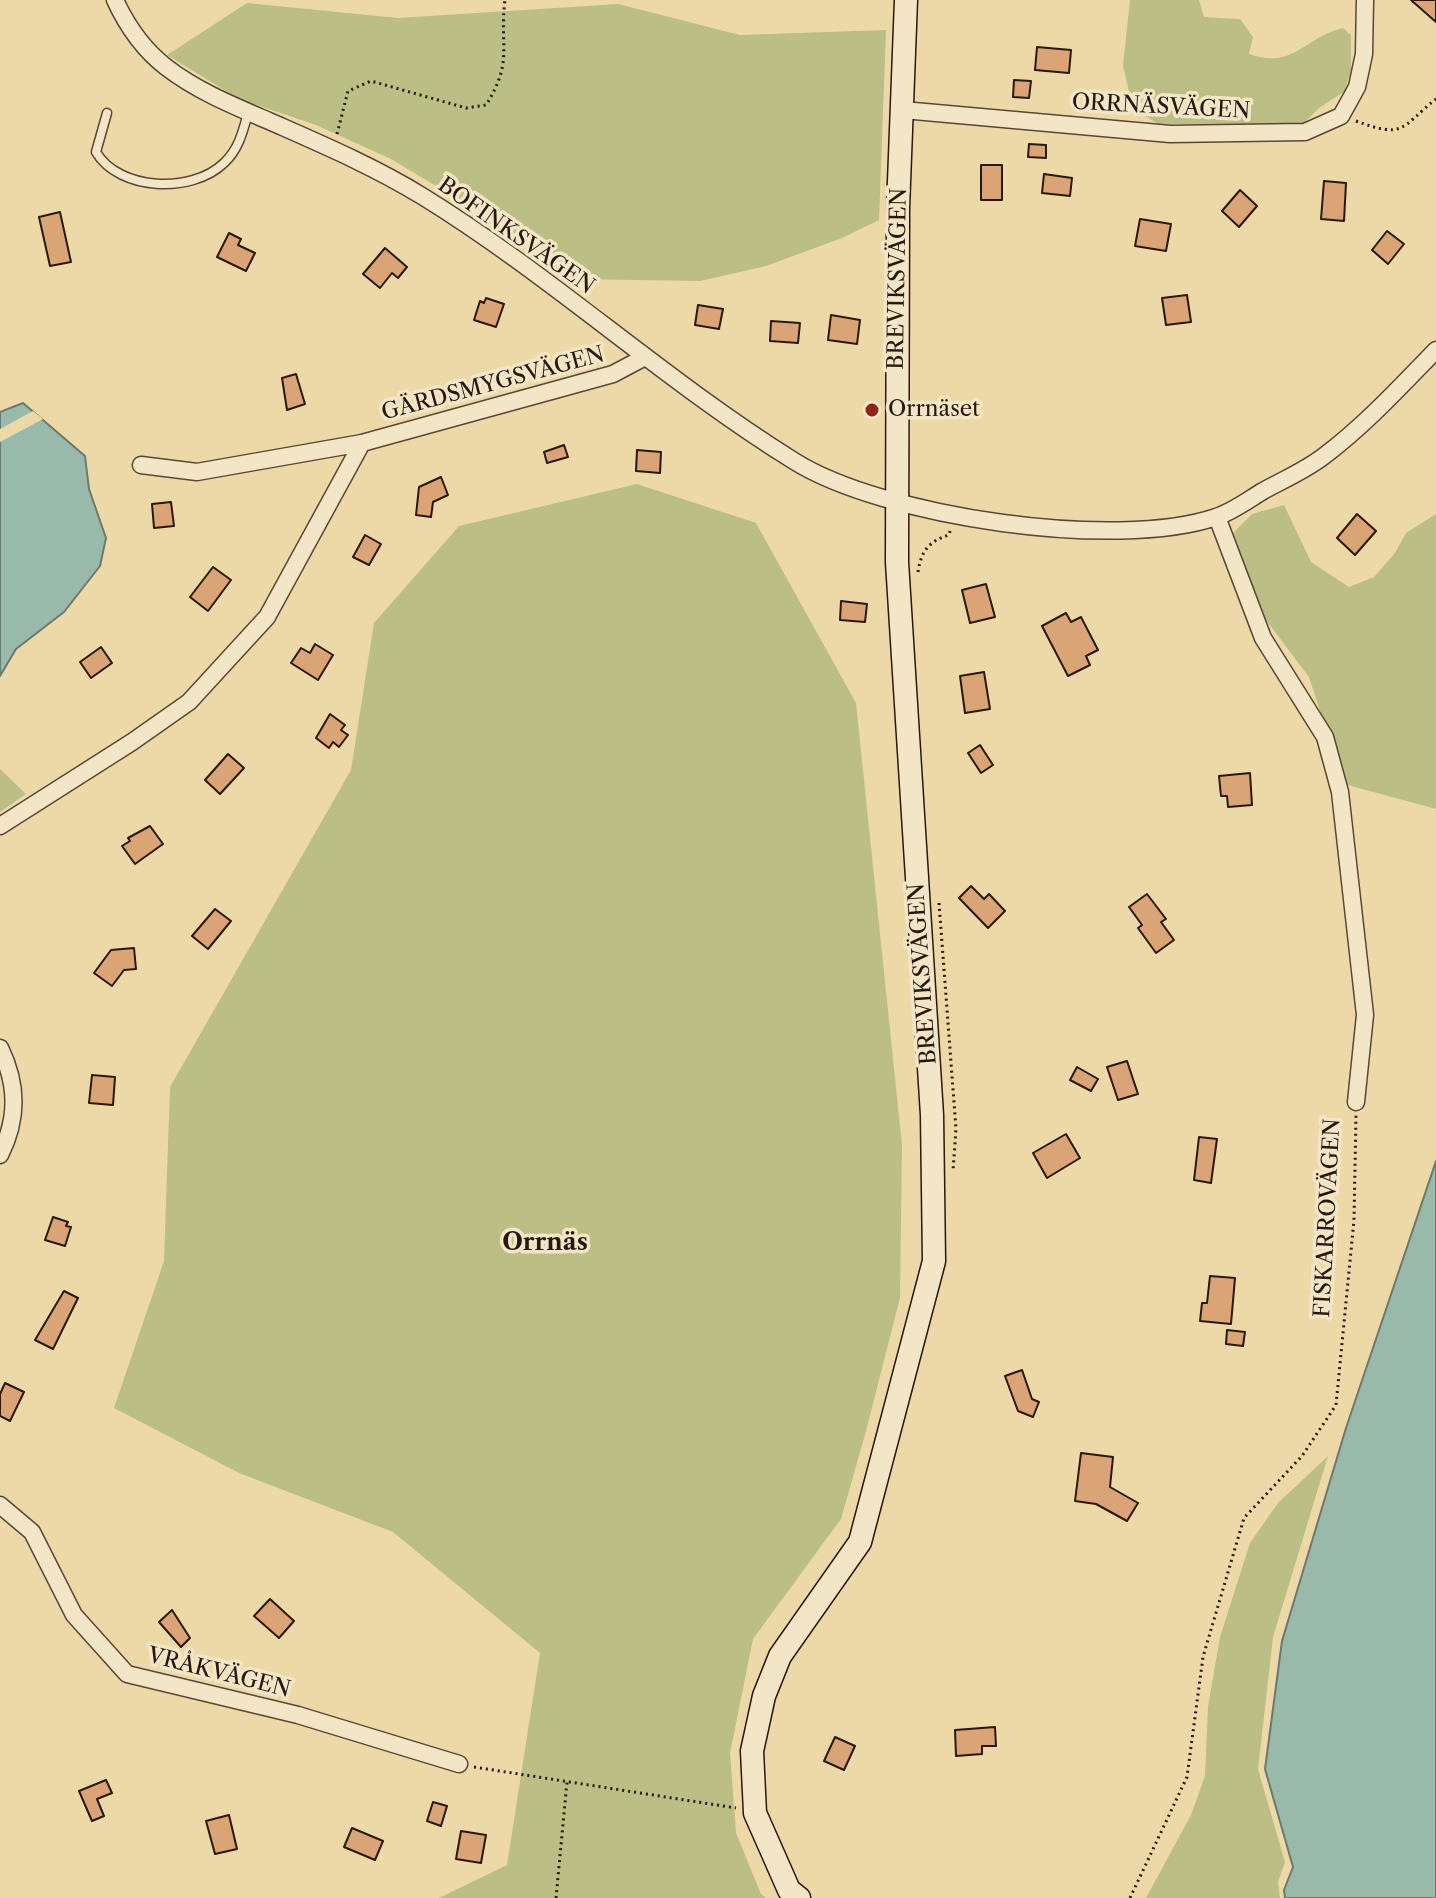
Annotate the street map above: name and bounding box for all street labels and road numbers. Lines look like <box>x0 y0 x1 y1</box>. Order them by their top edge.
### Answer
street label: ORRNÄSVÄGEN <box>1071 89 1251 125</box>
street label: BOFINKSVÄGEN <box>433 172 599 300</box>
street label: BREVIKSVÄGEN <box>883 188 913 370</box>
street label: GÄRDSMYGSVÄGEN <box>379 342 607 426</box>
street label: BREVIKSVÄGEN <box>903 882 943 1066</box>
street label: FISKARROVÄGEN <box>1310 1118 1346 1318</box>
street label: VRÅKVÄGEN <box>145 1643 293 1703</box>

